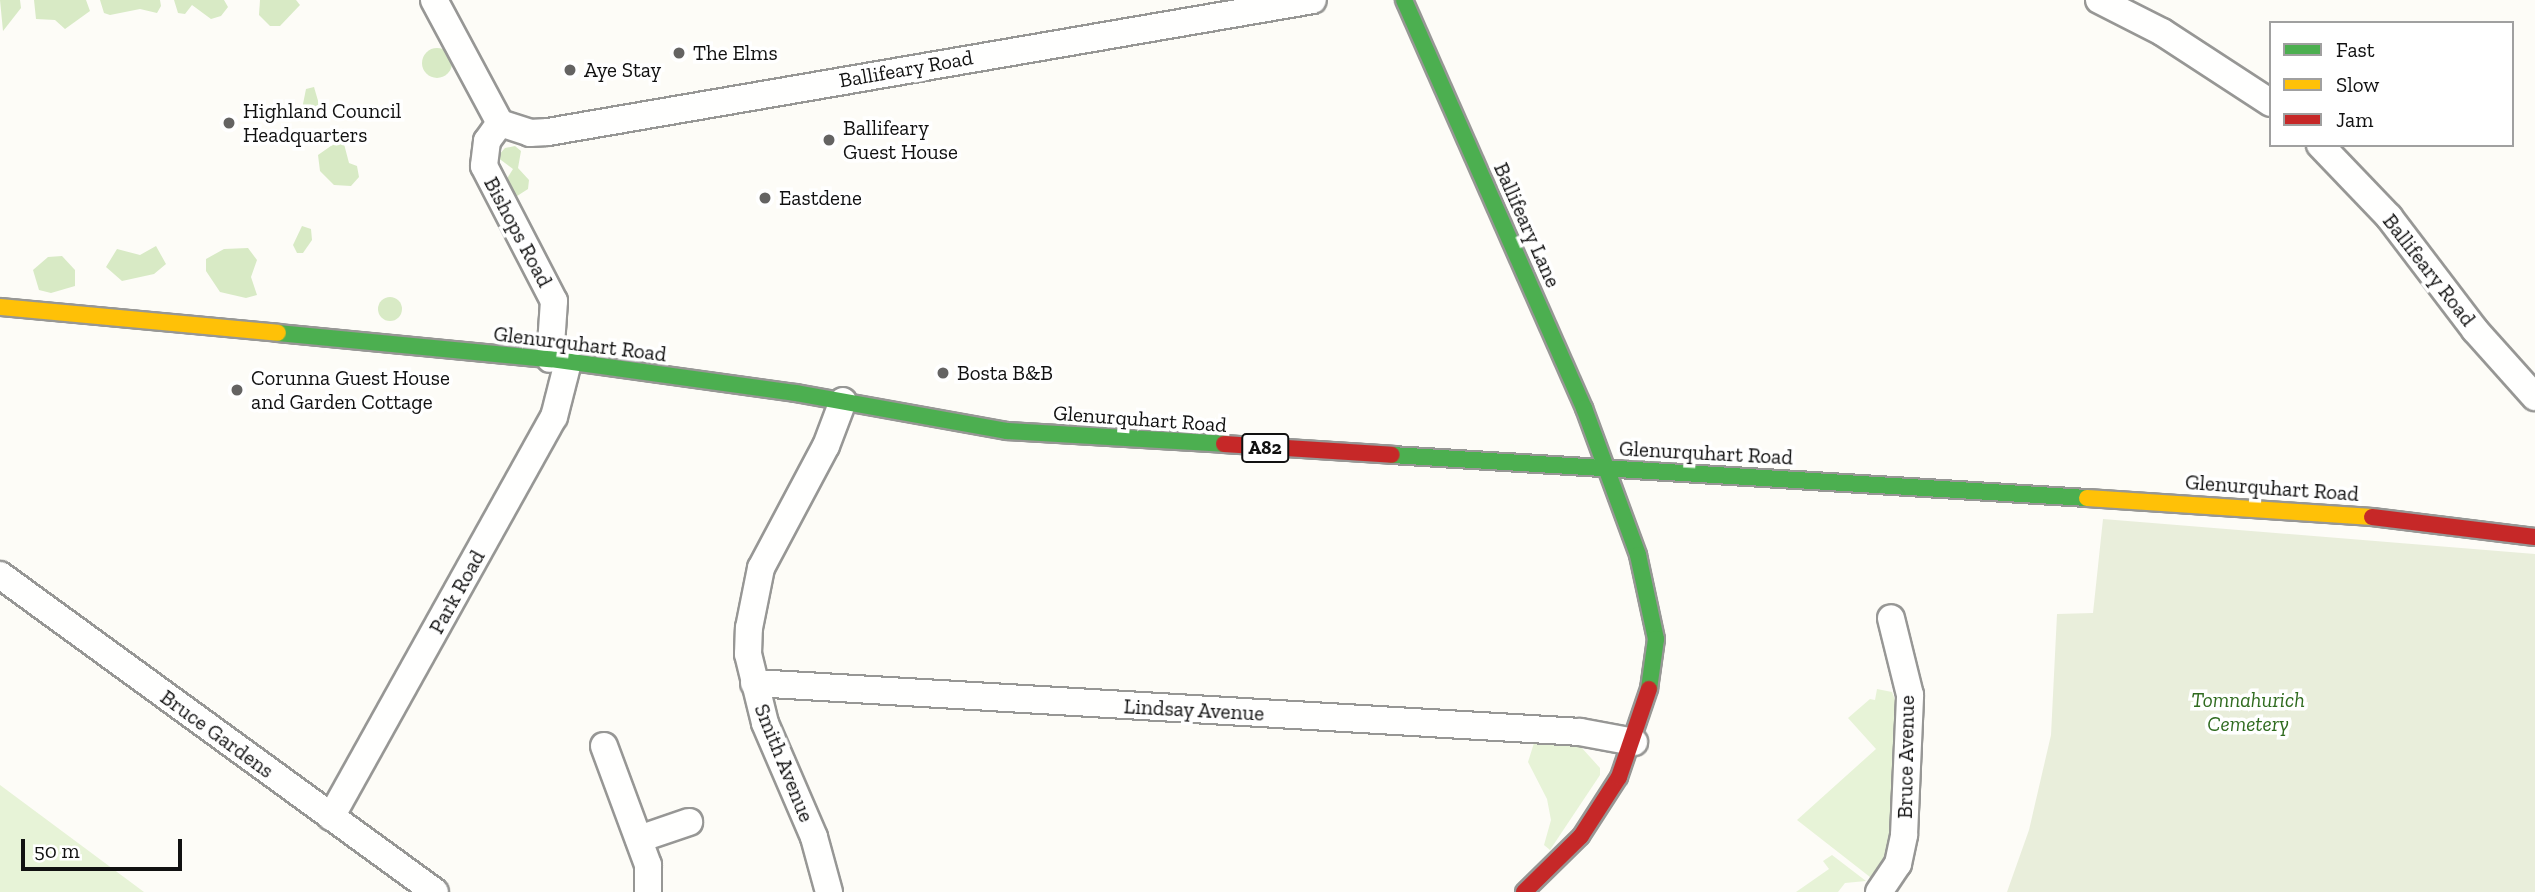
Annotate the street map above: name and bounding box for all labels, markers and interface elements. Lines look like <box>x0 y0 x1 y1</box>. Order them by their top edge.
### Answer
legend <box>2269 21 2514 147</box>
text: Fast <box>2336 37 2375 62</box>
place label: The Elms <box>693 40 778 66</box>
marker: The Elms <box>671 45 687 61</box>
street label: Ballifeary Road <box>837 45 975 93</box>
place label: Aye Stay <box>584 57 661 83</box>
marker: Aye Stay <box>562 62 578 78</box>
text: Slow <box>2336 72 2379 97</box>
place label: Highland Council Headquarters <box>243 98 401 148</box>
text: Jam <box>2336 107 2373 132</box>
marker: Highland Council Headquarters <box>221 115 237 131</box>
place label: Ballifeary Guest House <box>843 115 958 165</box>
marker: Ballifeary Guest House <box>821 132 837 148</box>
street label: Ballifeary Lane <box>1488 159 1566 291</box>
street label: Bishops Road <box>478 173 558 291</box>
place label: Eastdene <box>779 185 862 211</box>
marker: Eastdene <box>757 190 773 206</box>
street label: Ballifeary Road <box>2377 209 2481 331</box>
street label: Glenurquhart Road <box>492 321 668 367</box>
place label: Bosta B&B <box>957 360 1053 386</box>
place label: Corunna Guest House and Garden Cottage <box>251 365 450 415</box>
marker: Bosta B&B <box>935 365 951 381</box>
marker: Corunna Guest House and Garden Cottage <box>229 382 245 398</box>
street label: Glenurquhart Road <box>1052 400 1228 438</box>
road number: A82 <box>1240 432 1290 463</box>
street label: Glenurquhart Road <box>1618 436 1794 470</box>
street label: Glenurquhart Road <box>2184 469 2360 507</box>
street label: Park Road <box>424 546 490 638</box>
street label: Bruce Gardens <box>155 685 279 783</box>
park label: Tomnahurich Cemetery <box>2191 687 2305 737</box>
street label: Lindsay Avenue <box>1123 694 1265 726</box>
street label: Bruce Avenue <box>1892 695 1920 819</box>
street label: Smith Avenue <box>749 700 819 826</box>
scale bar <box>24 826 186 870</box>
text: 50 m <box>34 838 80 863</box>

